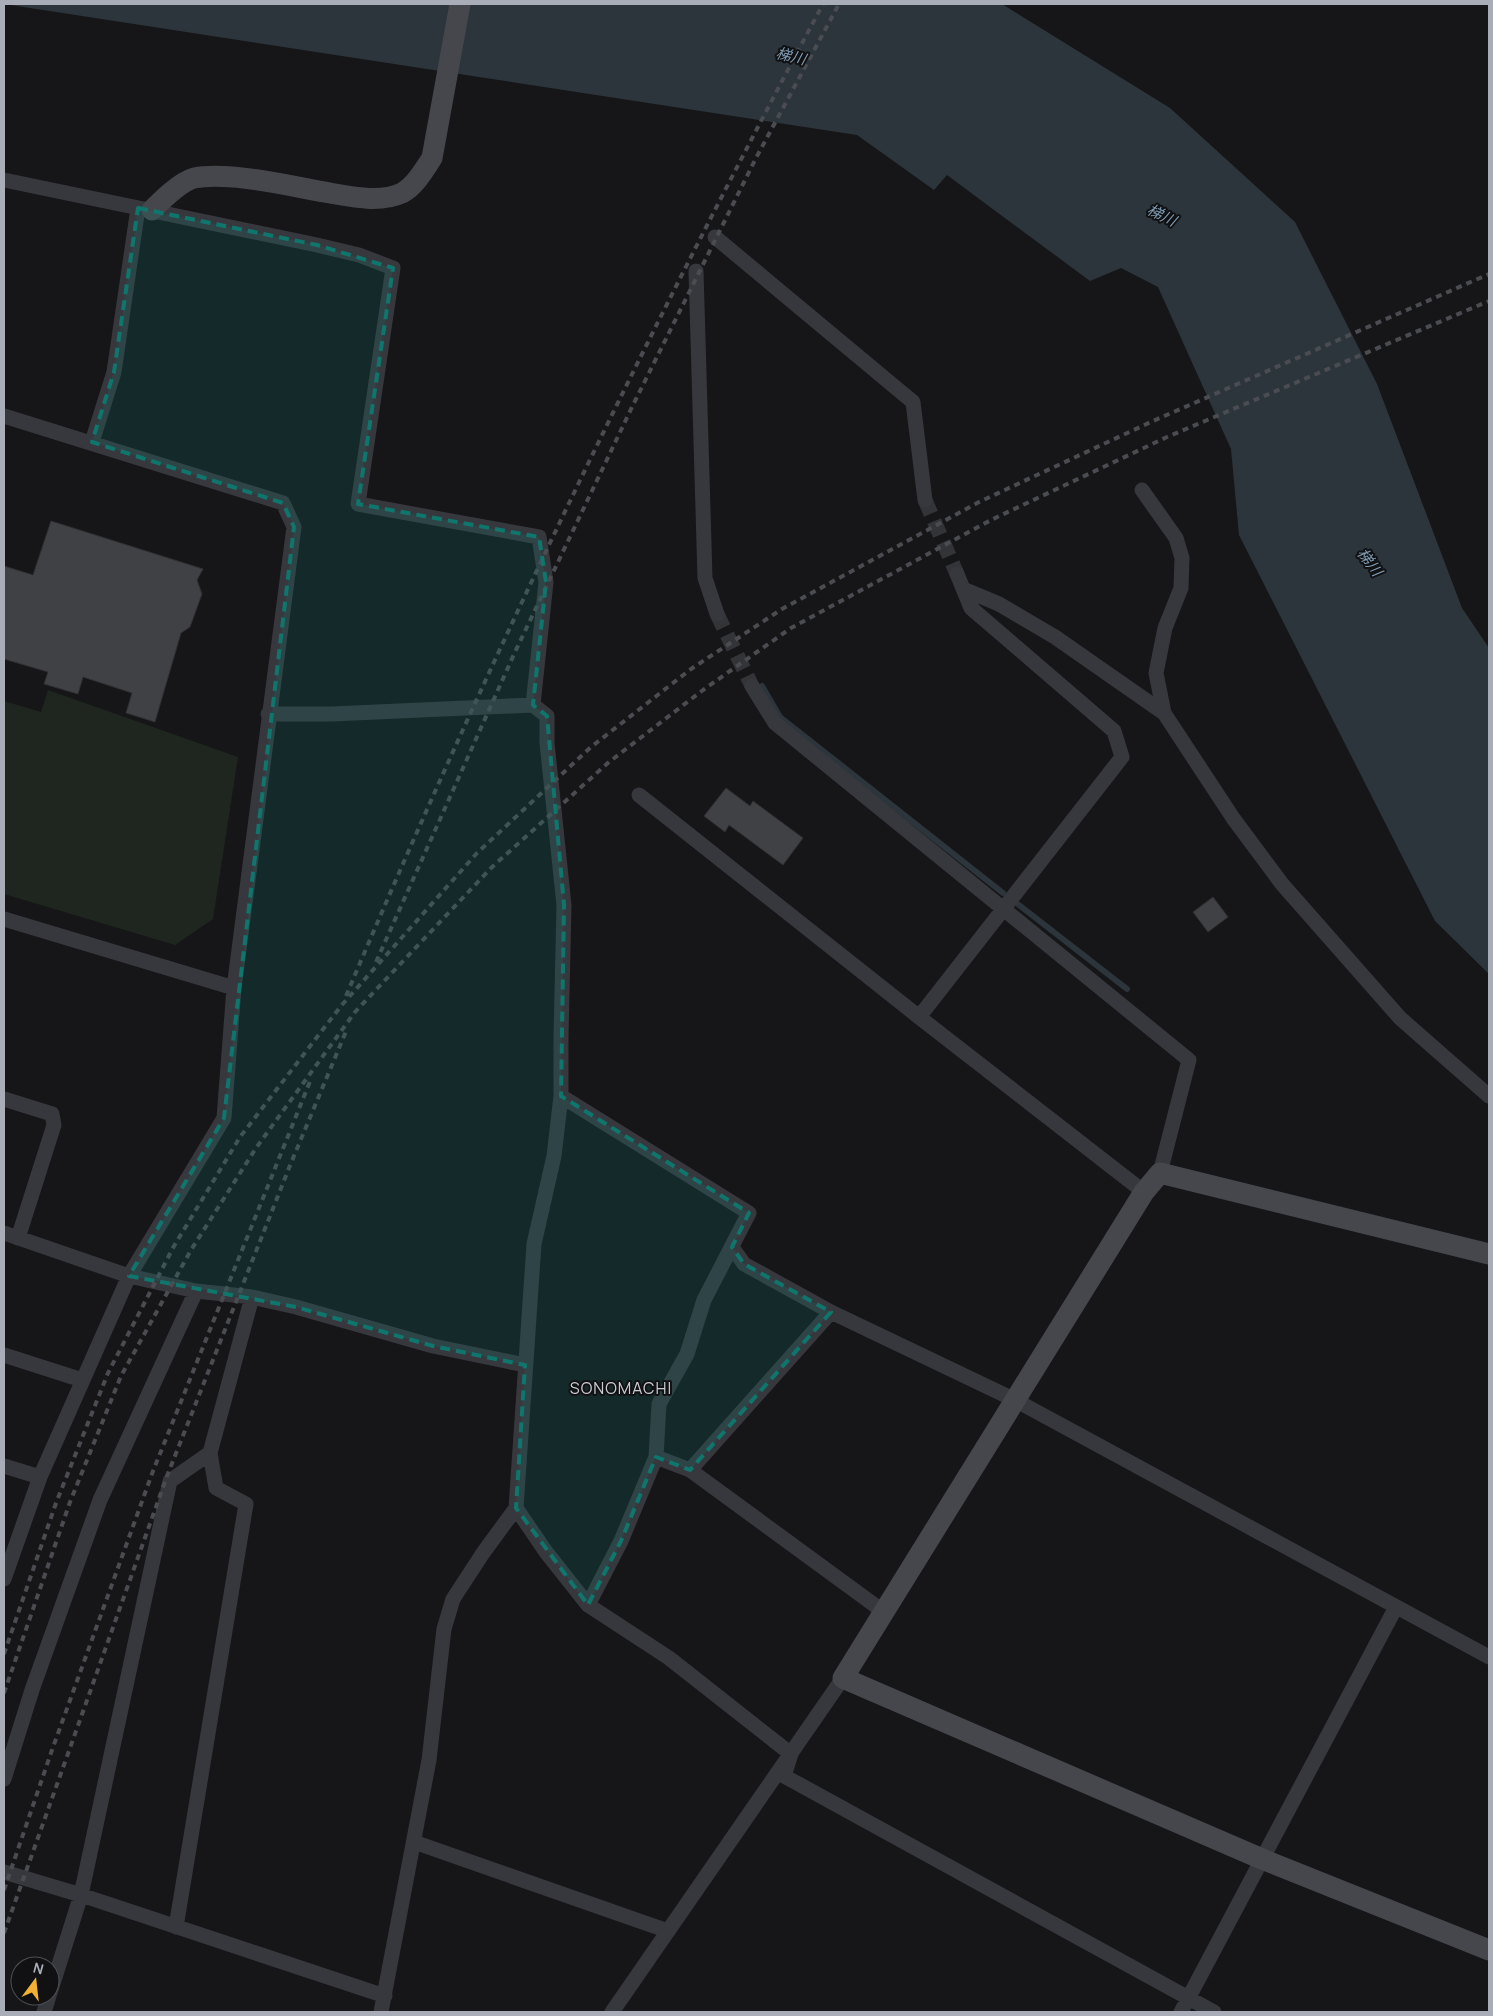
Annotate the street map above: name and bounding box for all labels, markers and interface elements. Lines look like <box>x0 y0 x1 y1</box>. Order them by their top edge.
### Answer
water label: 梯川 <box>774 42 810 70</box>
water label: 梯川 <box>1144 199 1182 232</box>
water label: 梯川 <box>1353 544 1389 582</box>
district label: SONOMACHI <box>570 1377 672 1399</box>
north arrow <box>10 1956 60 2006</box>
text: N <box>31 1957 46 1978</box>

